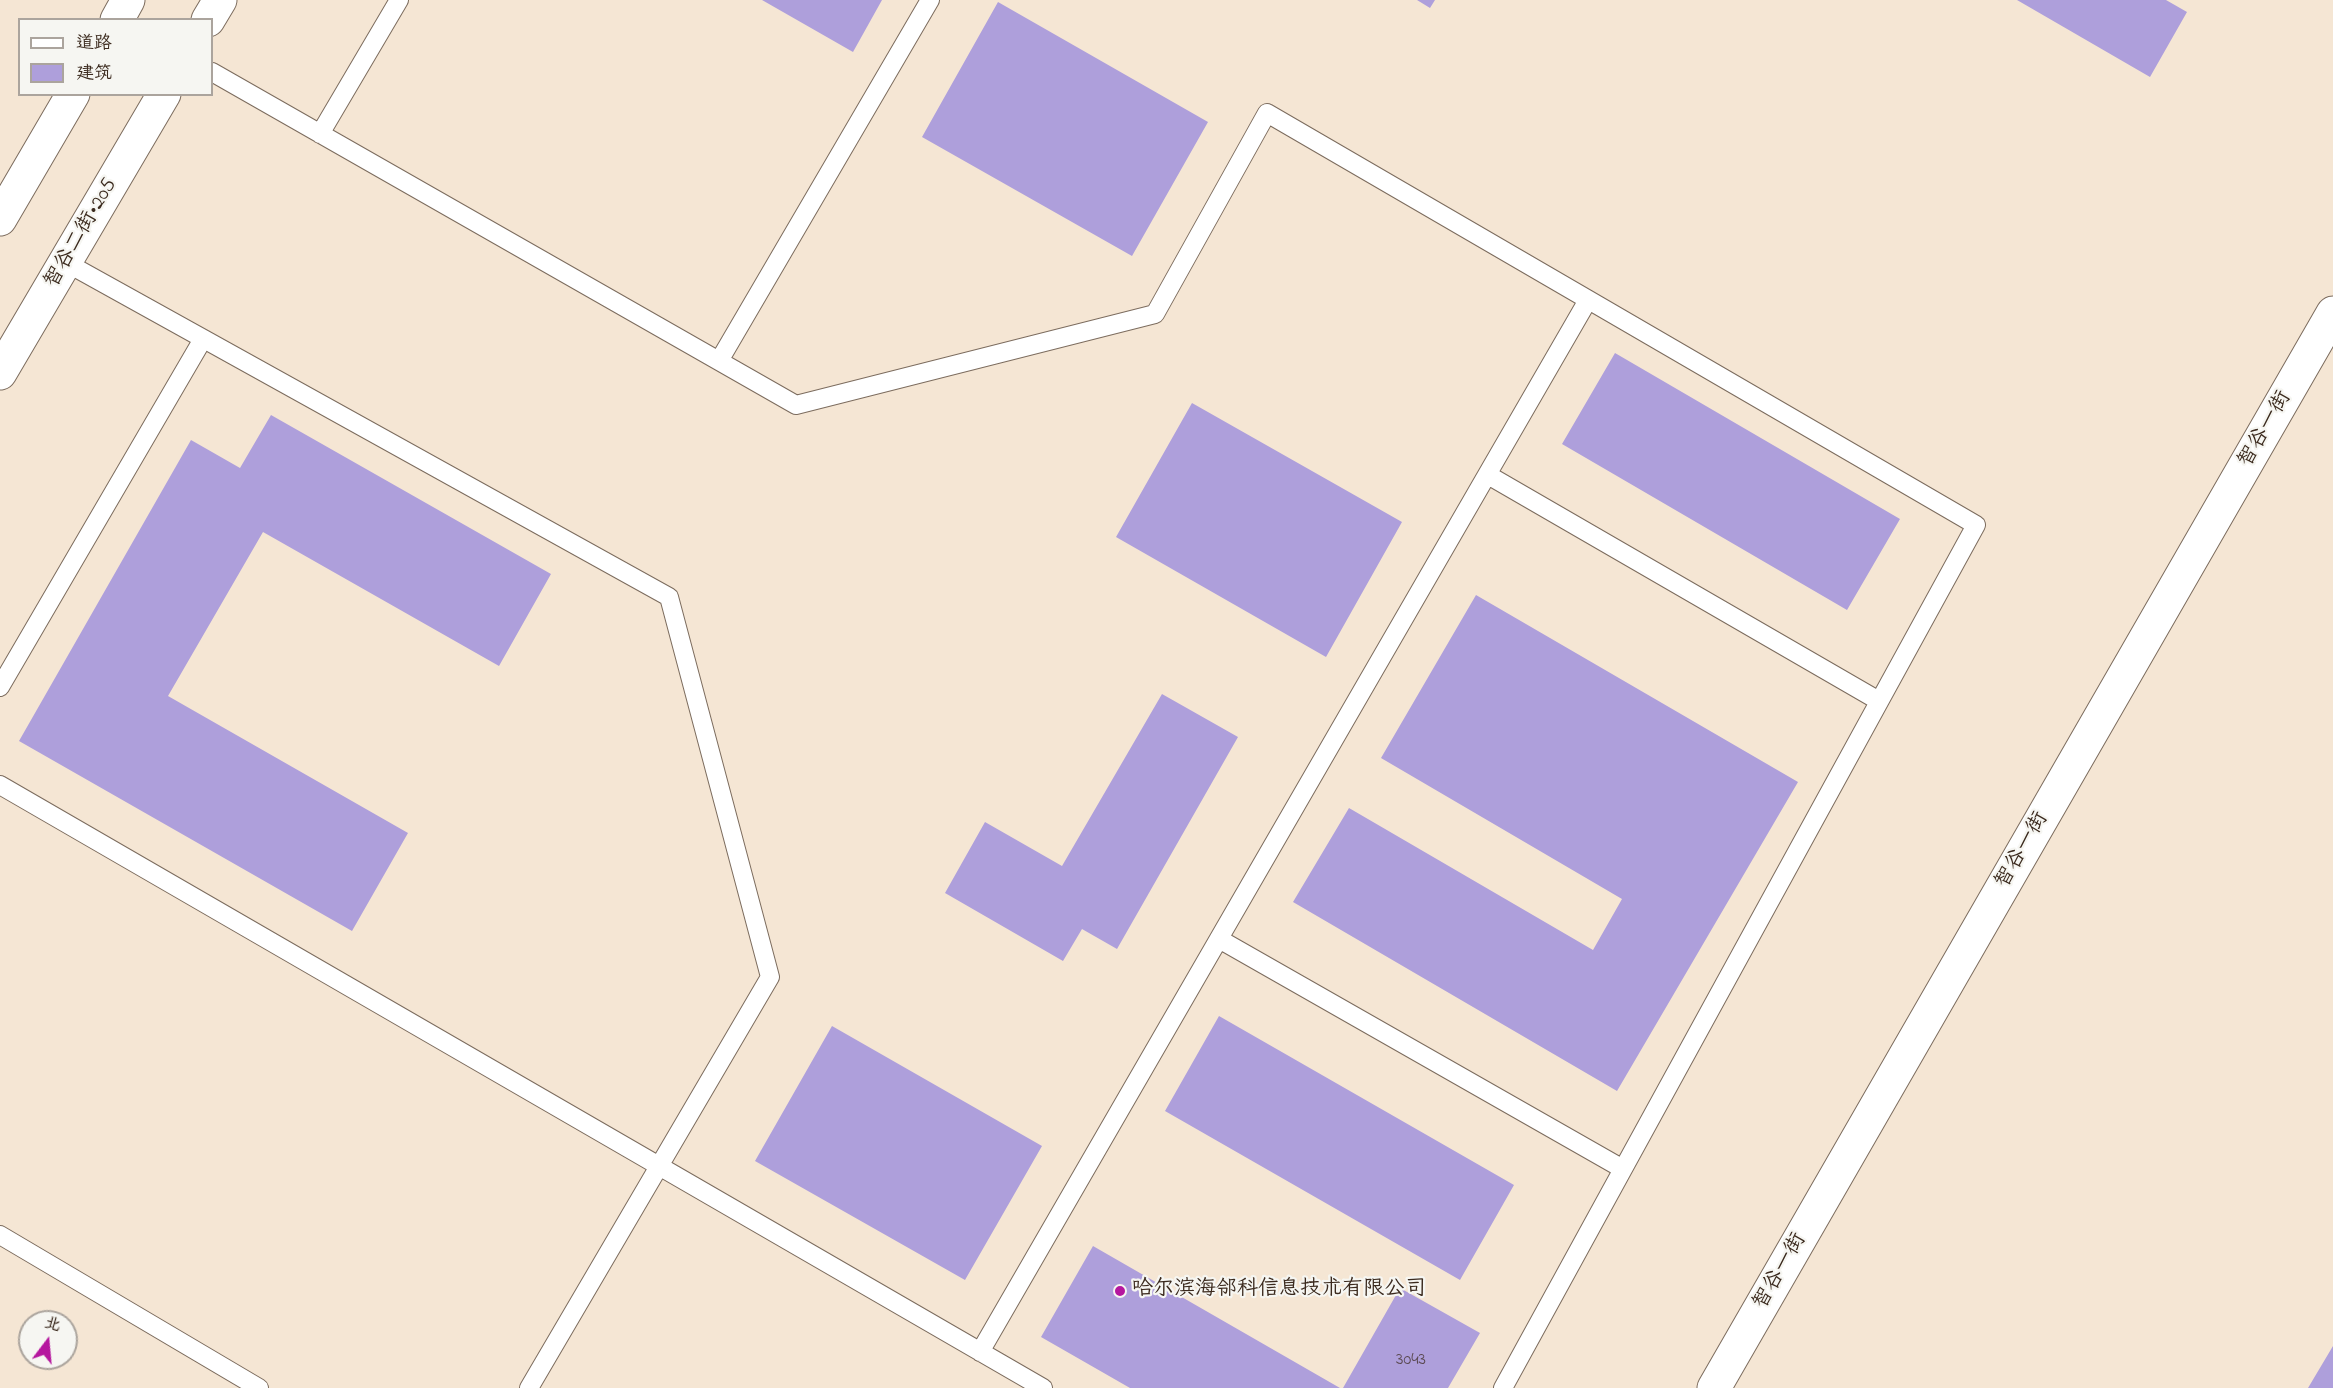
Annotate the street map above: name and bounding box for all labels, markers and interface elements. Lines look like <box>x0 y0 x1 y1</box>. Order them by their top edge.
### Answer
legend <box>18 18 213 96</box>
text: 道路 <box>76 31 112 57</box>
text: 建筑 <box>76 61 112 87</box>
street label: 智谷二街•205 <box>40 175 124 293</box>
street label: 智谷一街 <box>2234 387 2298 473</box>
street label: 智谷一街 <box>1991 808 2055 894</box>
street label: 智谷一街 <box>1749 1229 1813 1315</box>
place label: 哈尔滨海邻科信息技术有限公司 <box>1132 1278 1426 1304</box>
marker: 哈尔滨海邻科信息技术有限公司 <box>1113 1284 1127 1298</box>
north arrow <box>18 1310 78 1370</box>
text: 北 <box>41 1311 63 1338</box>
house number: 3043 <box>1396 1350 1426 1372</box>

